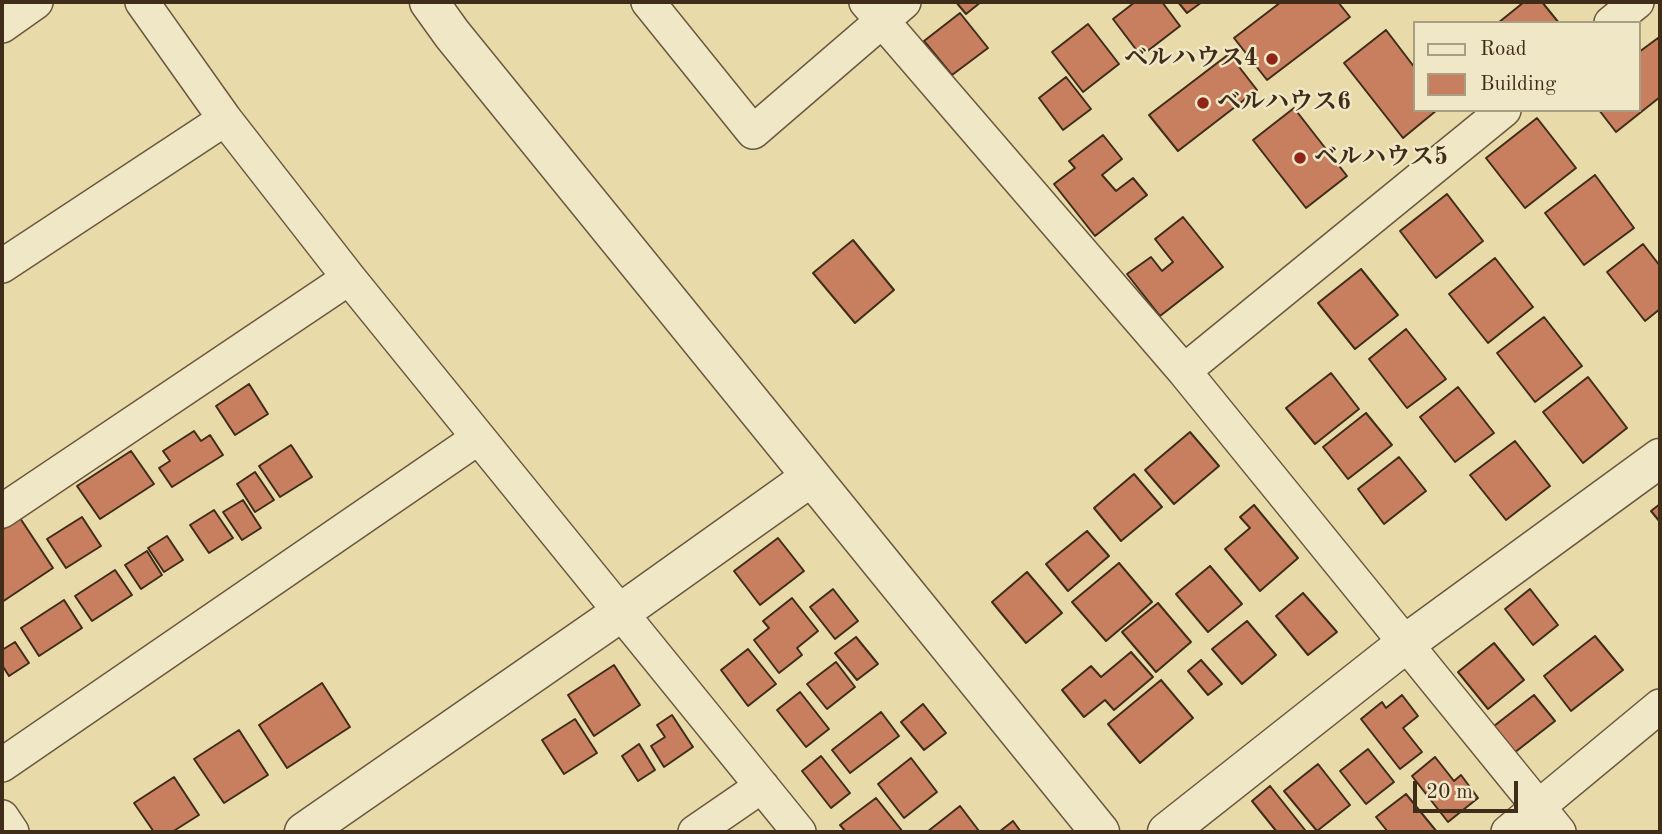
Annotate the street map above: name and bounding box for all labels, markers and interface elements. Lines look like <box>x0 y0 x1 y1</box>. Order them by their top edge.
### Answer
legend <box>1414 21 1641 112</box>
text: Road <box>1480 39 1527 60</box>
place label: ベルハウス4 <box>1124 45 1258 73</box>
marker: ベルハウス4 <box>1264 51 1280 67</box>
text: Building <box>1480 74 1556 95</box>
place label: ベルハウス6 <box>1217 89 1351 117</box>
marker: ベルハウス6 <box>1195 95 1211 111</box>
place label: ベルハウス5 <box>1314 144 1448 172</box>
marker: ベルハウス5 <box>1292 150 1308 166</box>
scale bar <box>1417 768 1522 812</box>
text: 20 m <box>1426 782 1473 803</box>

